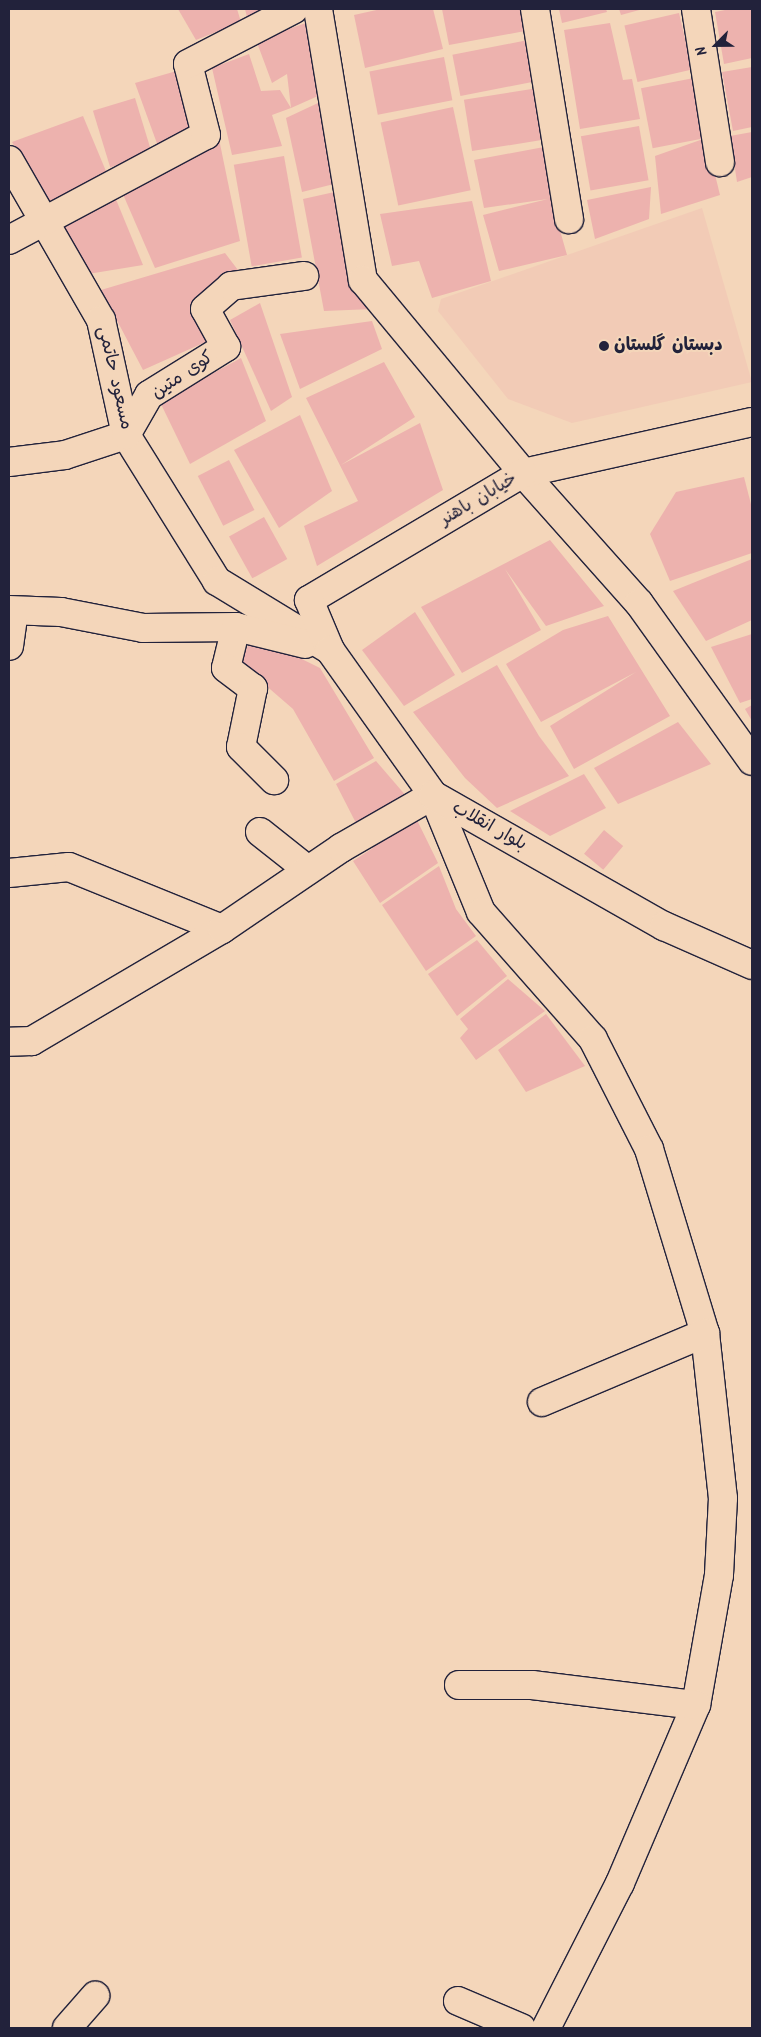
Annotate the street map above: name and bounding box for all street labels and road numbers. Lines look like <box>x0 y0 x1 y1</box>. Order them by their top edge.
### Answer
street label: مسعود حاتمی <box>92 324 136 432</box>
street label: کوی متین <box>148 347 218 405</box>
street label: خیابان باهنر <box>437 469 521 531</box>
street label: بلوار انقلاب <box>448 798 530 856</box>

